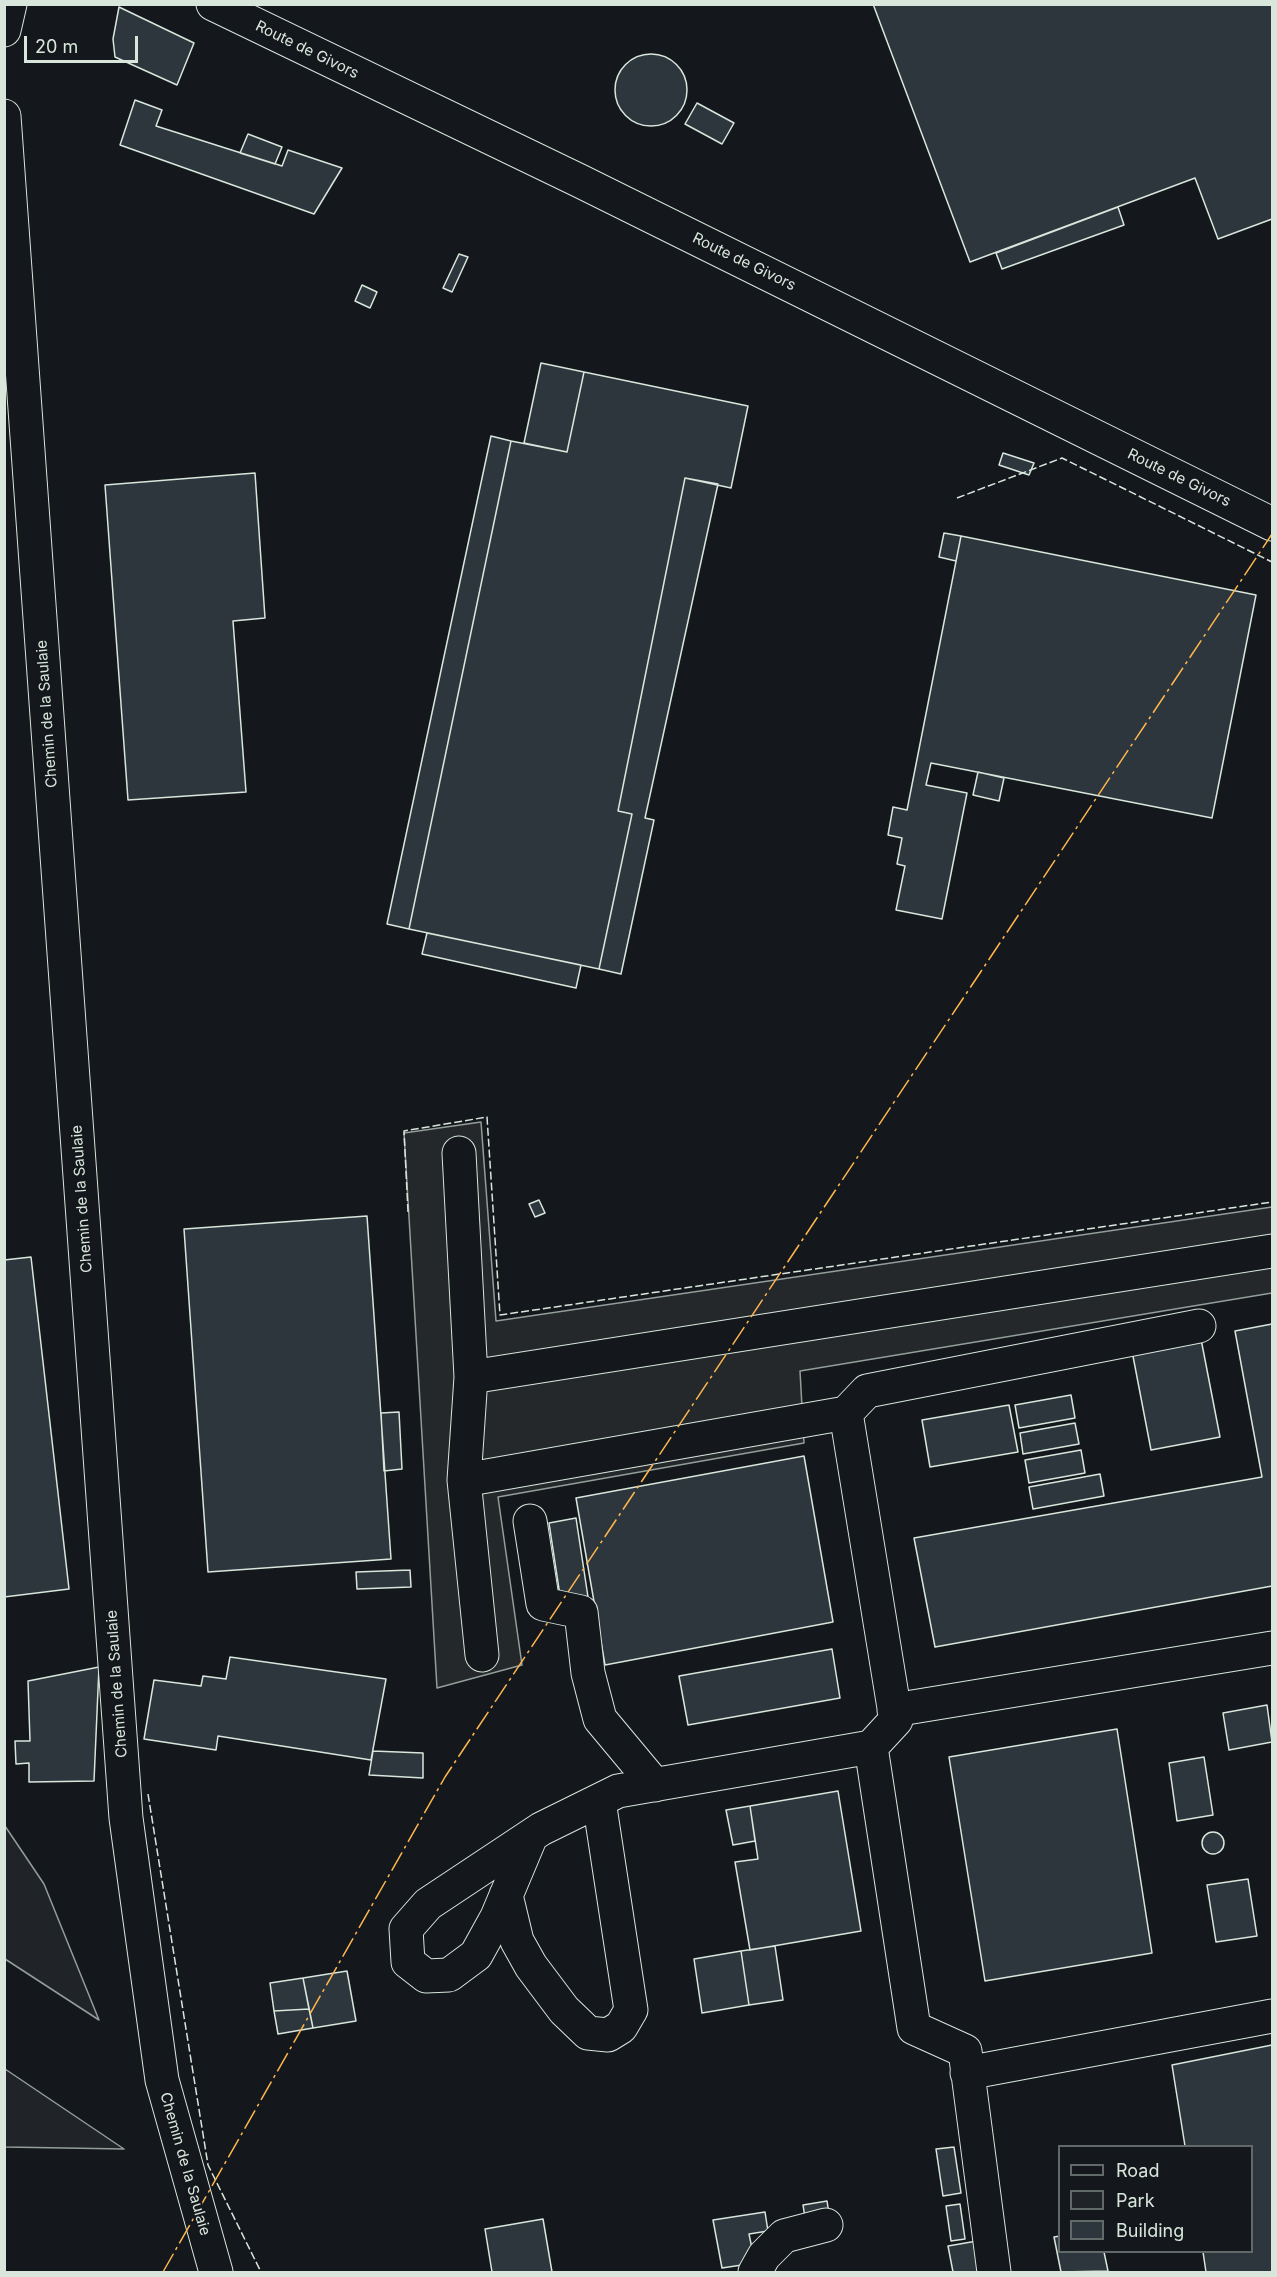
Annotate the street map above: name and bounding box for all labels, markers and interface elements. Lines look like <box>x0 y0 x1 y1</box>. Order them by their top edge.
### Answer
street label: Route de Givors <box>252 17 362 83</box>
scale bar <box>27 24 141 62</box>
text: 20 m <box>35 36 78 57</box>
street label: Route de Givors <box>689 229 799 295</box>
street label: Route de Givors <box>1124 445 1234 511</box>
street label: Chemin de la Saulaie <box>33 639 61 789</box>
street label: Chemin de la Saulaie <box>68 1124 96 1274</box>
street label: Chemin de la Saulaie <box>103 1609 131 1759</box>
street label: Chemin de la Saulaie <box>156 2090 214 2238</box>
legend <box>1058 2145 1253 2253</box>
text: Road <box>1116 2160 1159 2181</box>
text: Park <box>1116 2190 1155 2211</box>
text: Building <box>1116 2220 1184 2241</box>

